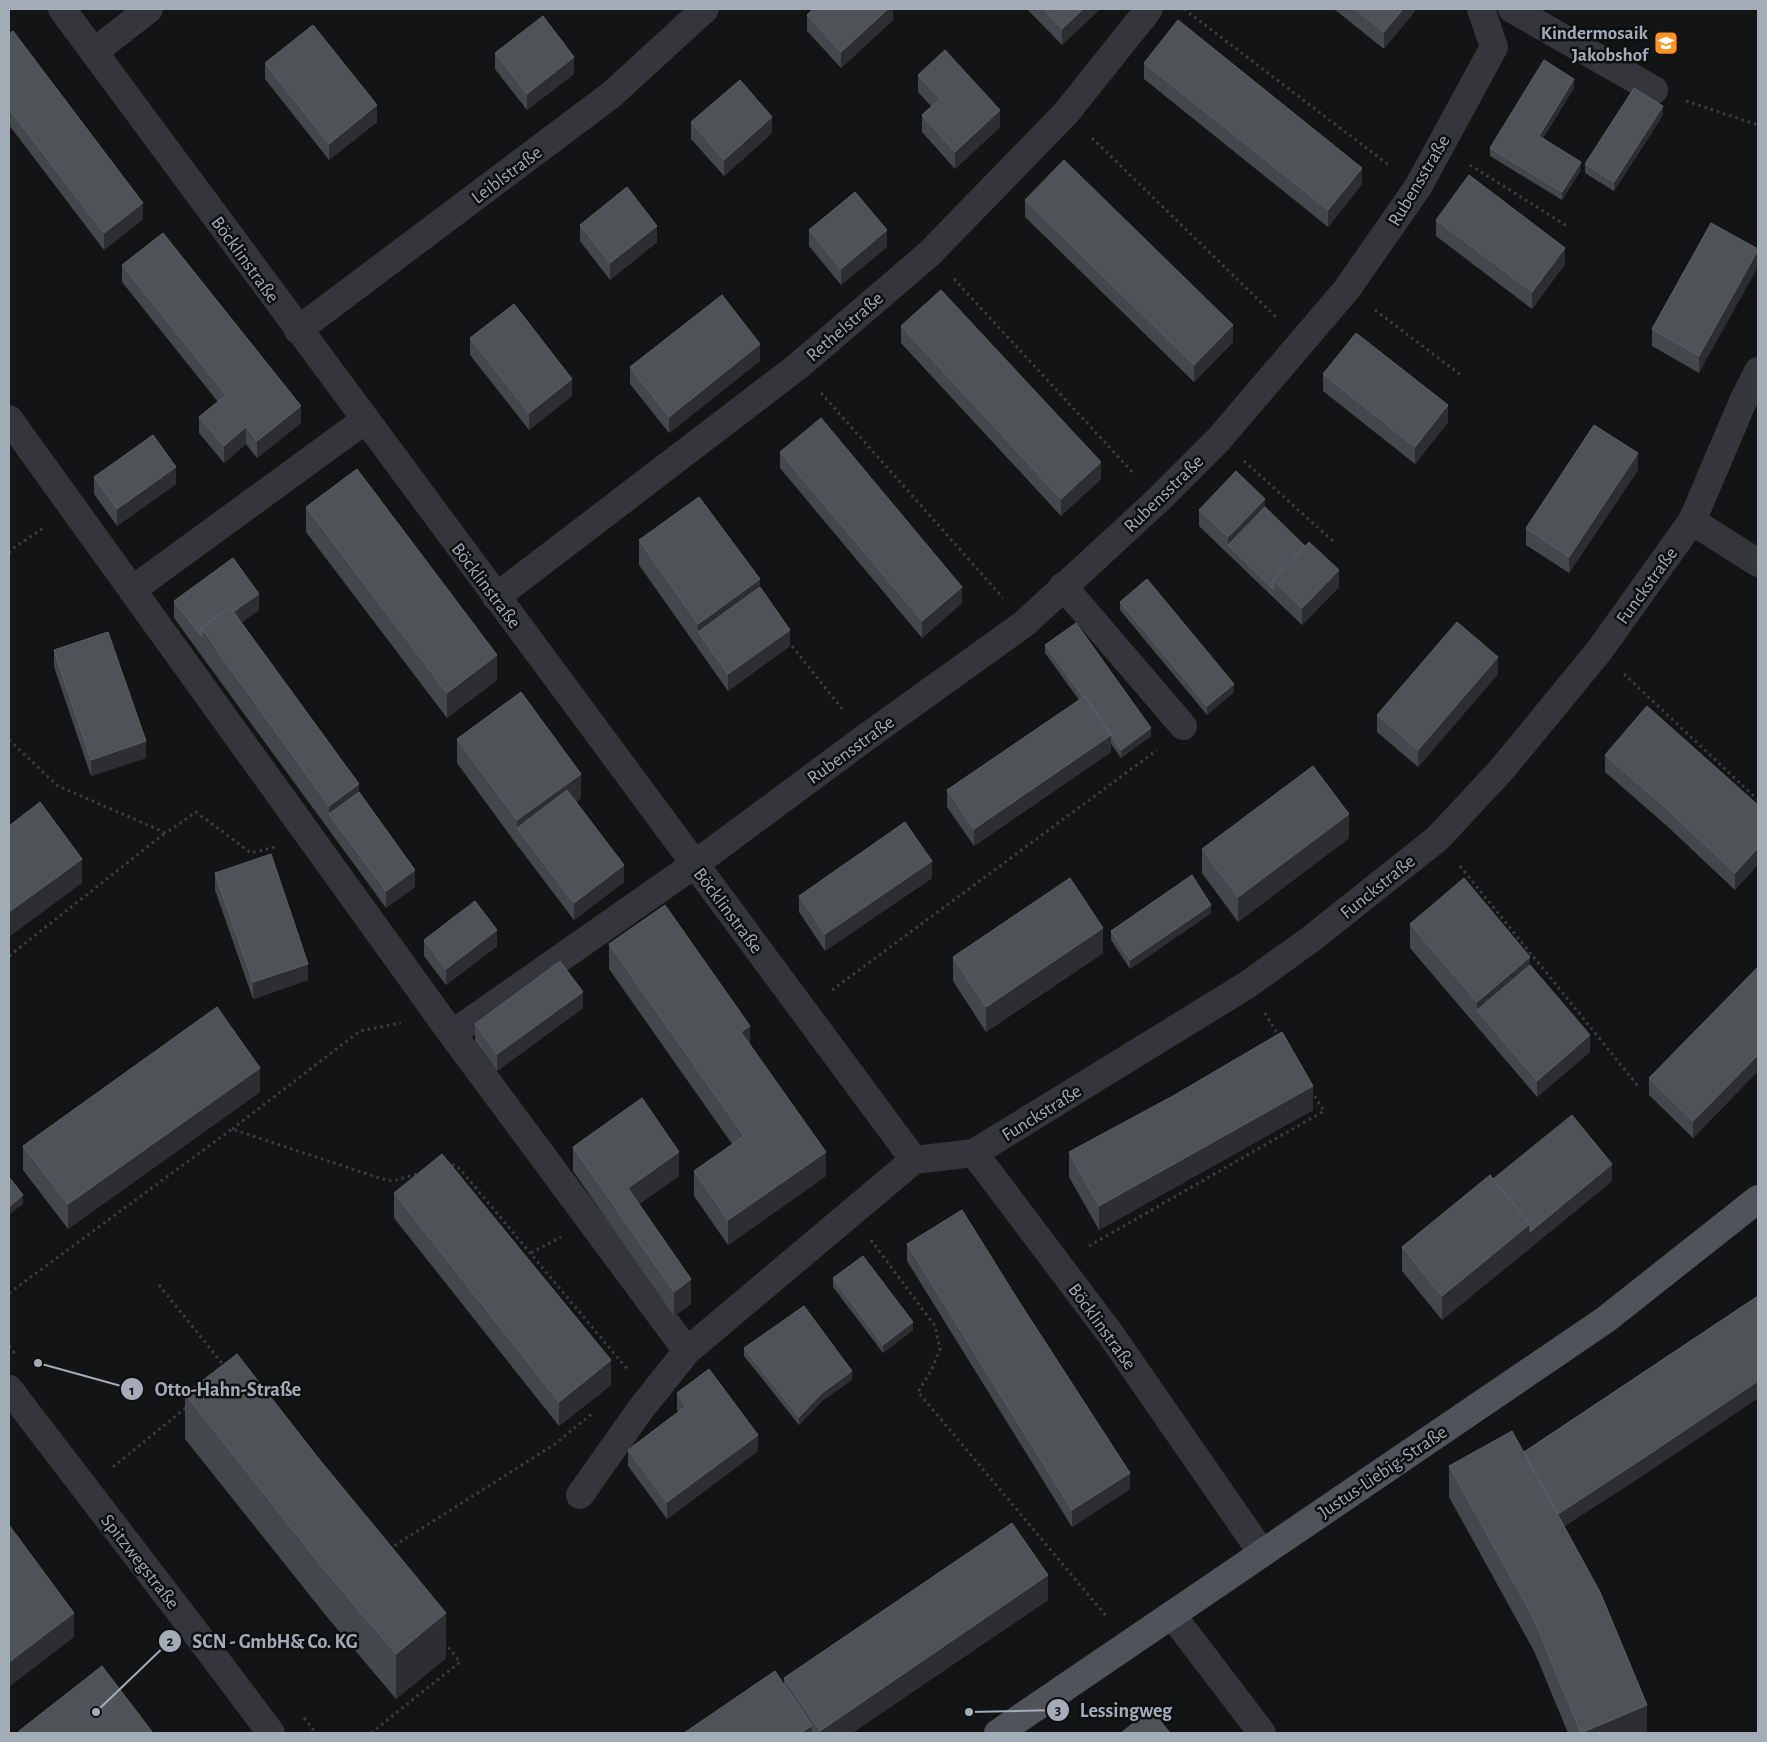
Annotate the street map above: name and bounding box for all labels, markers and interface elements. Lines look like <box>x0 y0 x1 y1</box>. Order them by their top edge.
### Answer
place label: Kindermosaik Jakobshof <box>1541 24 1650 65</box>
school or university icon: Kindermosaik Jakobshof <box>1653 30 1679 56</box>
street label: Rubensstraße <box>1385 132 1454 230</box>
street label: Leiblstraße <box>468 143 546 208</box>
street label: Böcklinstraße <box>207 213 282 307</box>
street label: Rethelstraße <box>803 289 887 366</box>
street label: Rubensstraße <box>1121 452 1207 536</box>
street label: Böcklinstraße <box>448 540 524 632</box>
street label: Funckstraße <box>1613 544 1681 628</box>
street label: Rubensstraße <box>804 712 898 788</box>
street label: Funckstraße <box>1337 852 1419 923</box>
street label: Böcklinstraße <box>690 865 766 957</box>
street label: Funckstraße <box>999 1081 1085 1145</box>
street label: Böcklinstraße <box>1064 1280 1139 1374</box>
callout: Otto-Hahn-Straße <box>119 1372 311 1407</box>
text: Otto-Hahn-Straße <box>155 1380 301 1400</box>
text: 1 <box>129 1383 135 1398</box>
street label: Justus-Liebig-Straße <box>1315 1422 1450 1522</box>
street label: Spitzwegstraße <box>97 1511 183 1613</box>
callout: SCN - GmbH& Co. KG <box>157 1623 368 1658</box>
text: SCN - GmbH& Co. KG <box>192 1632 358 1652</box>
text: 2 <box>166 1634 174 1649</box>
callout: Lessingweg <box>1045 1692 1182 1727</box>
text: Lessingweg <box>1080 1701 1173 1721</box>
text: 3 <box>1055 1703 1061 1718</box>

